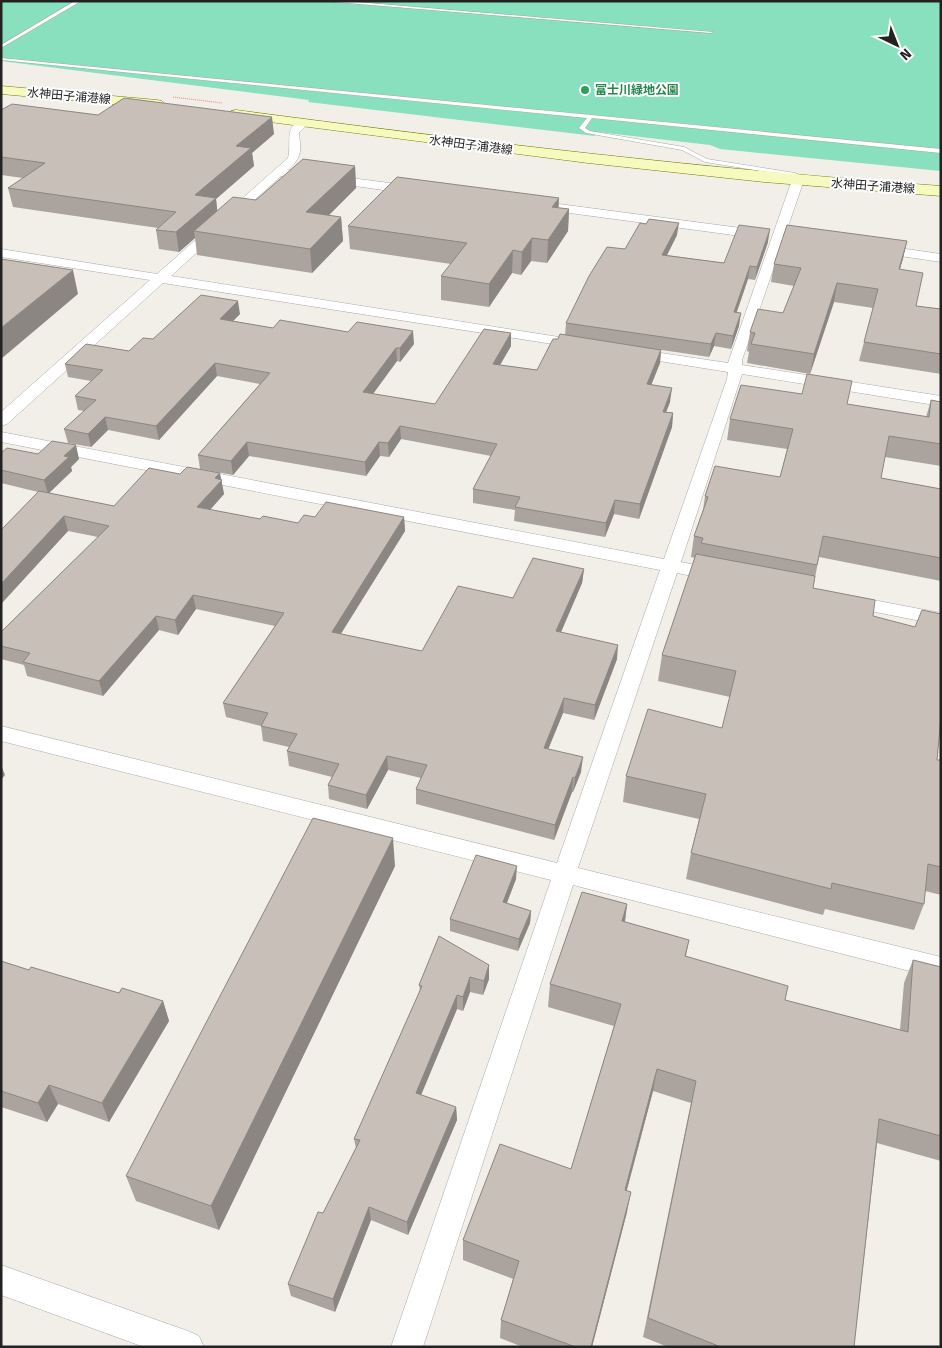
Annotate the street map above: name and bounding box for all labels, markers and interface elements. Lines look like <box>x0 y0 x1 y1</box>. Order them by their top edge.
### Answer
north arrow <box>872 20 922 70</box>
text: N <box>896 45 915 64</box>
place label: 富士川緑地公園 <box>595 83 679 97</box>
marker: 富士川緑地公園 <box>579 84 591 96</box>
street label: 水神田子浦港線 <box>27 85 111 107</box>
street label: 水神田子浦港線 <box>428 133 514 157</box>
street label: 水神田子浦港線 <box>831 176 915 196</box>

